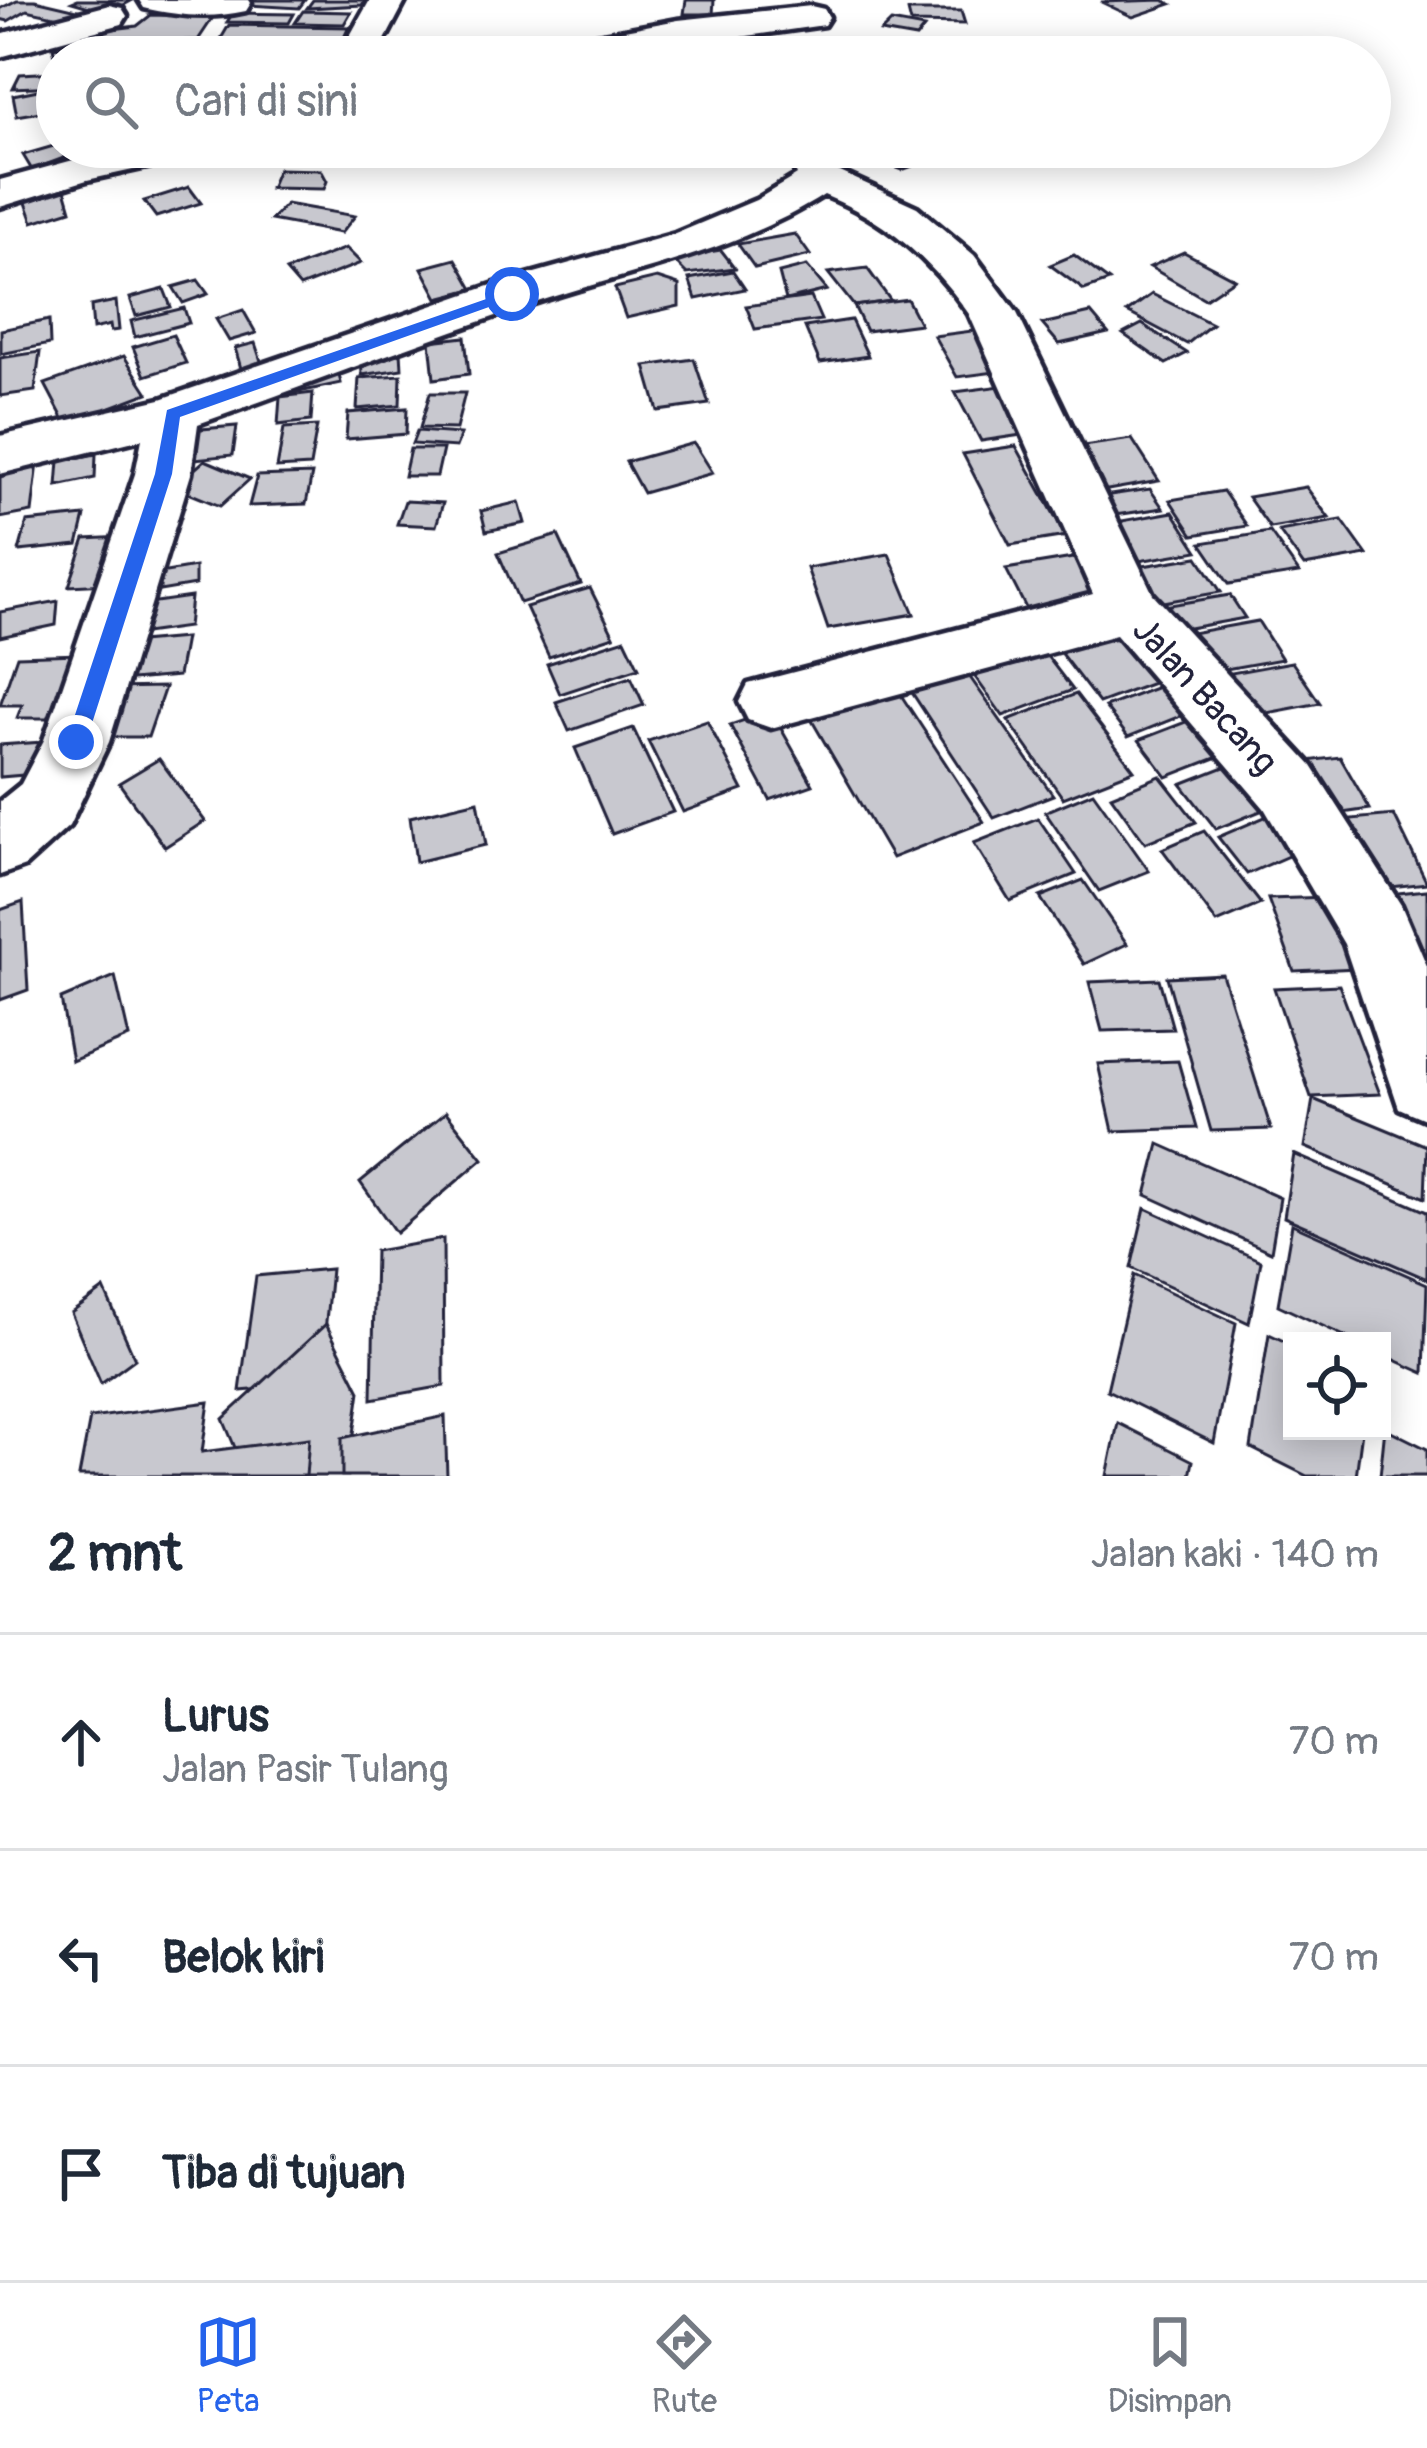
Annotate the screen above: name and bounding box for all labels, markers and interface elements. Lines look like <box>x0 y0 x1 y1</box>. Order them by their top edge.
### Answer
search box <box>36 36 1391 168</box>
icon: search <box>78 69 144 135</box>
text: Cari di sini <box>174 74 358 130</box>
route start <box>485 267 539 321</box>
street label: Jalan Bacang <box>1123 608 1287 784</box>
route end <box>49 715 103 769</box>
map controls <box>1283 1332 1391 1440</box>
button: locate <box>1283 1332 1391 1440</box>
text: 2 mnt <box>48 1522 182 1586</box>
text: Jalan kaki · 140 m <box>1091 1530 1379 1579</box>
text: Lurus <box>162 1689 269 1745</box>
icon: ahead <box>48 1709 114 1775</box>
text: 70 m <box>1289 1717 1379 1766</box>
text: Jalan Pasir Tulang <box>162 1745 449 1794</box>
icon: left <box>48 1925 114 1991</box>
text: Belok kiri <box>162 1930 324 1986</box>
text: 70 m <box>1289 1933 1379 1982</box>
icon: arrive <box>48 2141 114 2207</box>
text: Tiba di tujuan <box>162 2146 406 2202</box>
tab: Peta <box>195 2309 261 2422</box>
tab: Rute <box>651 2309 717 2422</box>
tab: Disimpan <box>1108 2309 1232 2422</box>

